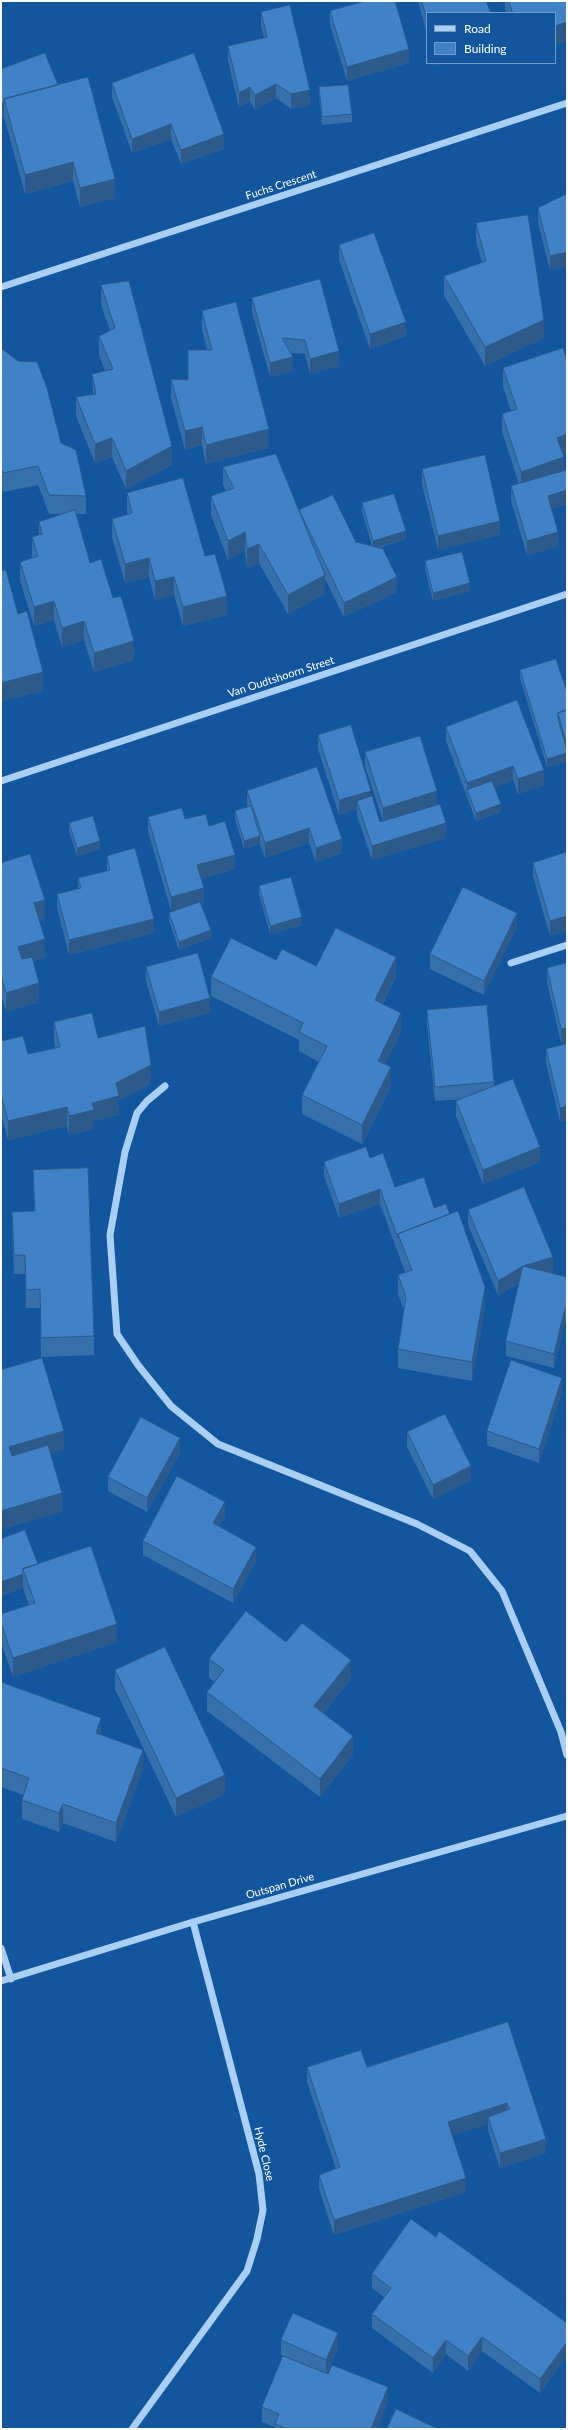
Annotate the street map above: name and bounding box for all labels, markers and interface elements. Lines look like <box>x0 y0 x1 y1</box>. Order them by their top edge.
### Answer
legend <box>426 12 556 64</box>
text: Road <box>464 21 491 36</box>
text: Building <box>464 41 507 56</box>
street label: Fuchs Crescent <box>244 167 318 203</box>
street label: Van Oudtshoorn Street <box>226 654 336 700</box>
street label: Outspan Drive <box>244 1870 316 1902</box>
street label: Hyde Close <box>251 2126 277 2182</box>

